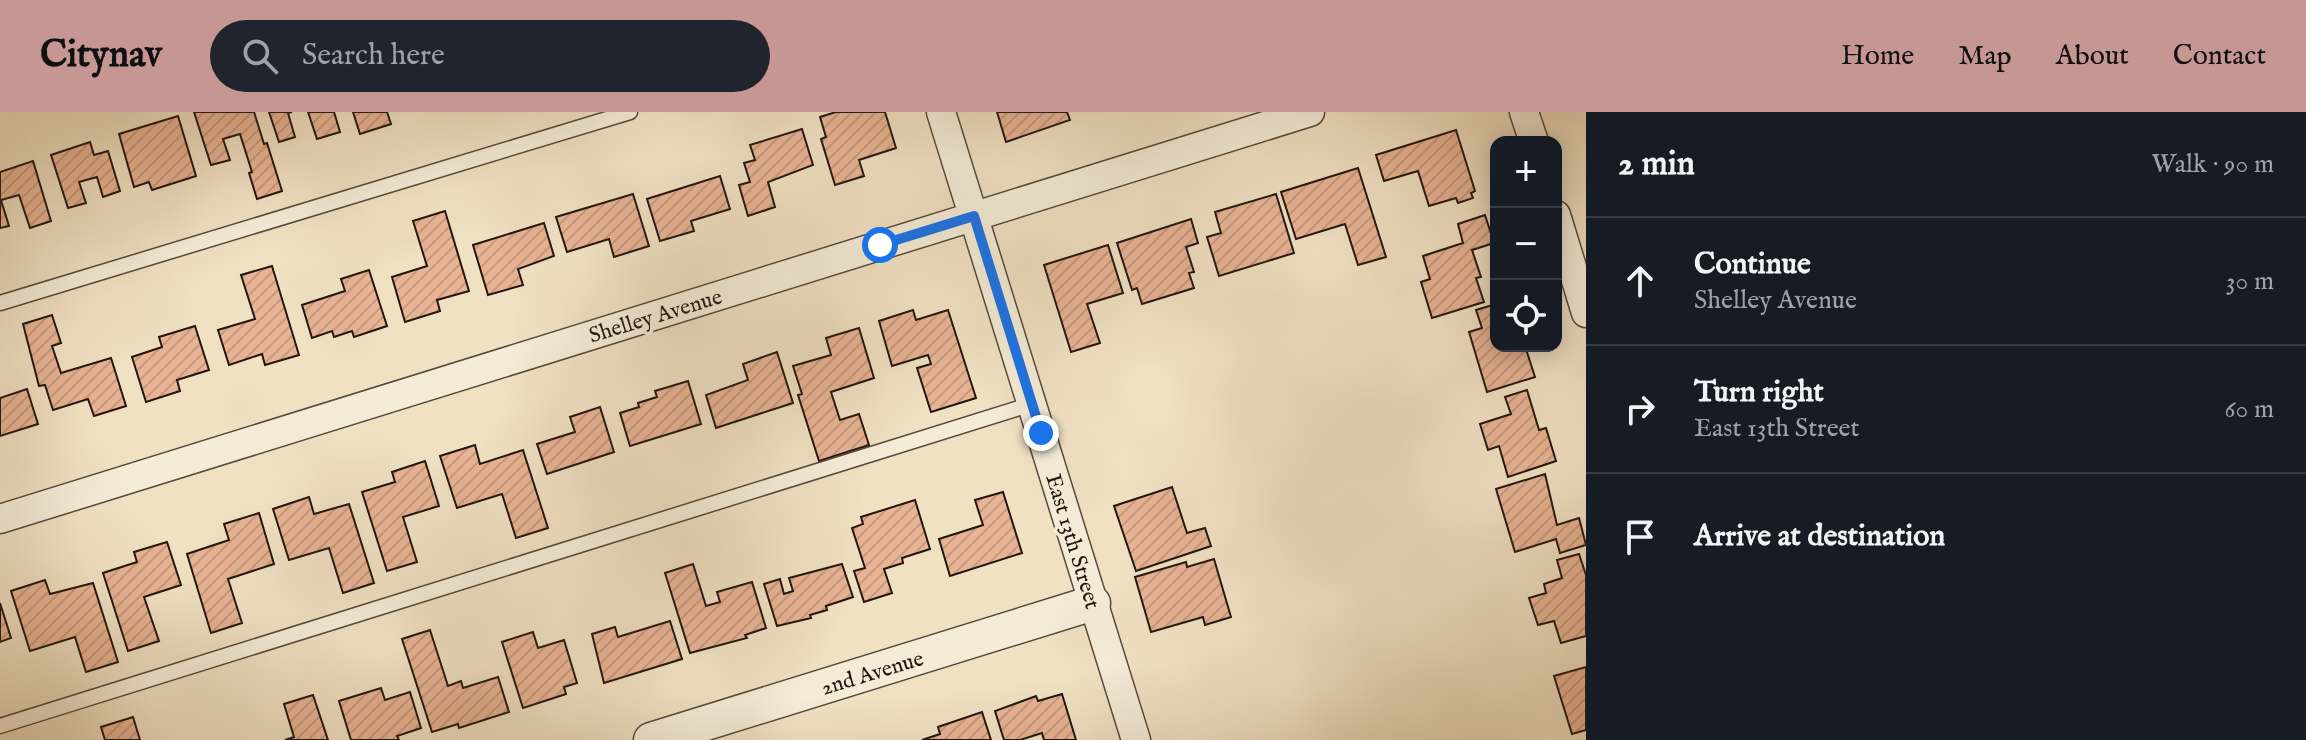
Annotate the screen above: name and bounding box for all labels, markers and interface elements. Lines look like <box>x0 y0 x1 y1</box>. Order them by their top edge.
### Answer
search box <box>210 20 770 92</box>
text: Citynav <box>40 32 162 80</box>
icon: search <box>238 34 282 78</box>
text: Search here <box>302 37 445 75</box>
text: Home <box>1841 39 1914 74</box>
text: Map <box>1958 39 2012 74</box>
text: About <box>2056 39 2129 74</box>
text: Contact <box>2173 39 2266 74</box>
map controls <box>1490 136 1562 352</box>
button: + <box>1490 136 1562 208</box>
text: 2 min <box>1618 143 1695 186</box>
text: Walk · 90 m <box>2152 148 2274 181</box>
button: − <box>1490 208 1562 280</box>
route start <box>862 227 898 263</box>
text: Continue <box>1694 246 1811 284</box>
icon: ahead <box>1618 259 1662 303</box>
text: 30 m <box>2226 265 2274 298</box>
button: locate <box>1490 280 1562 352</box>
street label: Shelley Avenue <box>586 283 726 350</box>
text: Shelley Avenue <box>1694 284 1857 317</box>
text: Turn right <box>1694 374 1824 412</box>
icon: right <box>1618 387 1662 431</box>
text: 60 m <box>2225 393 2274 426</box>
text: East 13th Street <box>1694 412 1859 445</box>
route end <box>1023 415 1059 451</box>
street label: East 13th Street <box>1038 471 1106 613</box>
icon: arrive <box>1618 515 1662 559</box>
text: Arrive at destination <box>1694 518 1945 556</box>
street label: 2nd Avenue <box>818 645 927 703</box>

